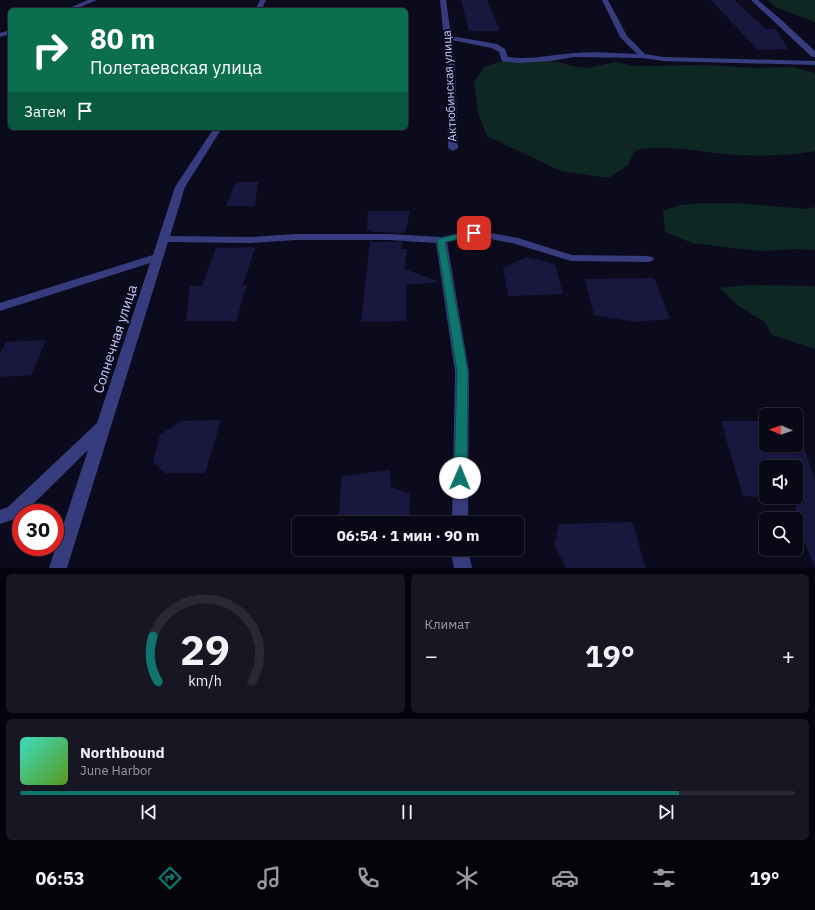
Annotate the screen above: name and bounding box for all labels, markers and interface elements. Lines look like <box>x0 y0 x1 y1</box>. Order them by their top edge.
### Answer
text: 80 m <box>90 20 155 57</box>
icon: right <box>24 24 76 76</box>
street label: Актюбинская улица <box>439 29 459 142</box>
text: Полетаевская улица <box>90 56 262 79</box>
icon: arrive <box>74 100 96 122</box>
text: Затем <box>24 102 66 121</box>
pin <box>457 216 491 250</box>
icon: arrive <box>463 222 485 244</box>
street label: Солнечная улица <box>89 282 141 396</box>
north arrow <box>759 408 803 452</box>
map controls <box>759 408 803 556</box>
position arrow <box>439 457 481 499</box>
button: sound <box>759 460 803 504</box>
speed limit sign: 30 <box>12 504 64 556</box>
button: search <box>759 512 803 556</box>
text: 06:54 · 1 мин · 90 m <box>337 526 479 545</box>
text: Климат <box>425 616 470 633</box>
text: 29 <box>180 621 230 675</box>
text: 19° <box>585 636 635 675</box>
text: − <box>425 641 438 670</box>
text: + <box>782 641 795 670</box>
text: km/h <box>188 670 222 689</box>
text: Northbound <box>80 743 165 762</box>
text: June Harbor <box>80 762 152 779</box>
icon: previous <box>138 801 160 823</box>
icon: pause <box>396 801 418 823</box>
icon: next <box>655 801 677 823</box>
icon: directions <box>156 864 184 892</box>
icon: music <box>255 864 283 892</box>
icon: phone <box>354 864 382 892</box>
icon: climate <box>453 864 481 892</box>
icon: car <box>551 864 579 892</box>
icon: filters <box>650 864 678 892</box>
text: 06:53 <box>35 867 85 890</box>
text: 19° <box>749 867 779 890</box>

